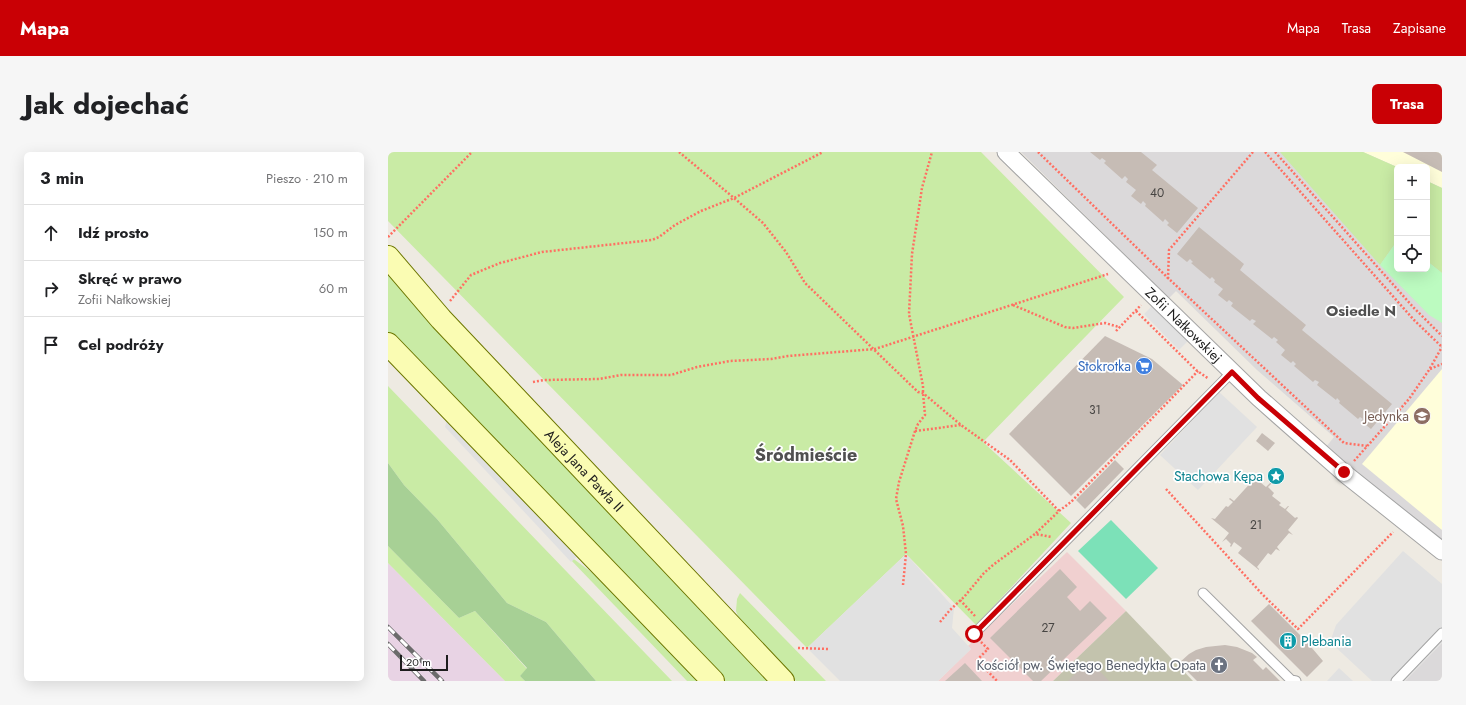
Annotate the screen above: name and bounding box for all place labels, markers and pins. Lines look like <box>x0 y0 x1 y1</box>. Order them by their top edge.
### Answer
place label: Stokrotka <box>1078 356 1131 376</box>
supermarket icon: Stokrotka <box>1134 356 1154 376</box>
place label: Jedynka <box>1362 406 1409 426</box>
school or university icon: Jedynka <box>1412 406 1432 426</box>
place label: Stachowa Kępa <box>1174 466 1263 486</box>
place icon: Stachowa Kępa <box>1266 466 1286 486</box>
building icon: Plebania <box>1278 631 1298 651</box>
place label: Plebania <box>1301 631 1352 651</box>
place label: Kościół pw. Świętego Benedykta Opata <box>976 655 1206 675</box>
church icon: Kościół pw. Świętego Benedykta Opata <box>1209 655 1229 675</box>

